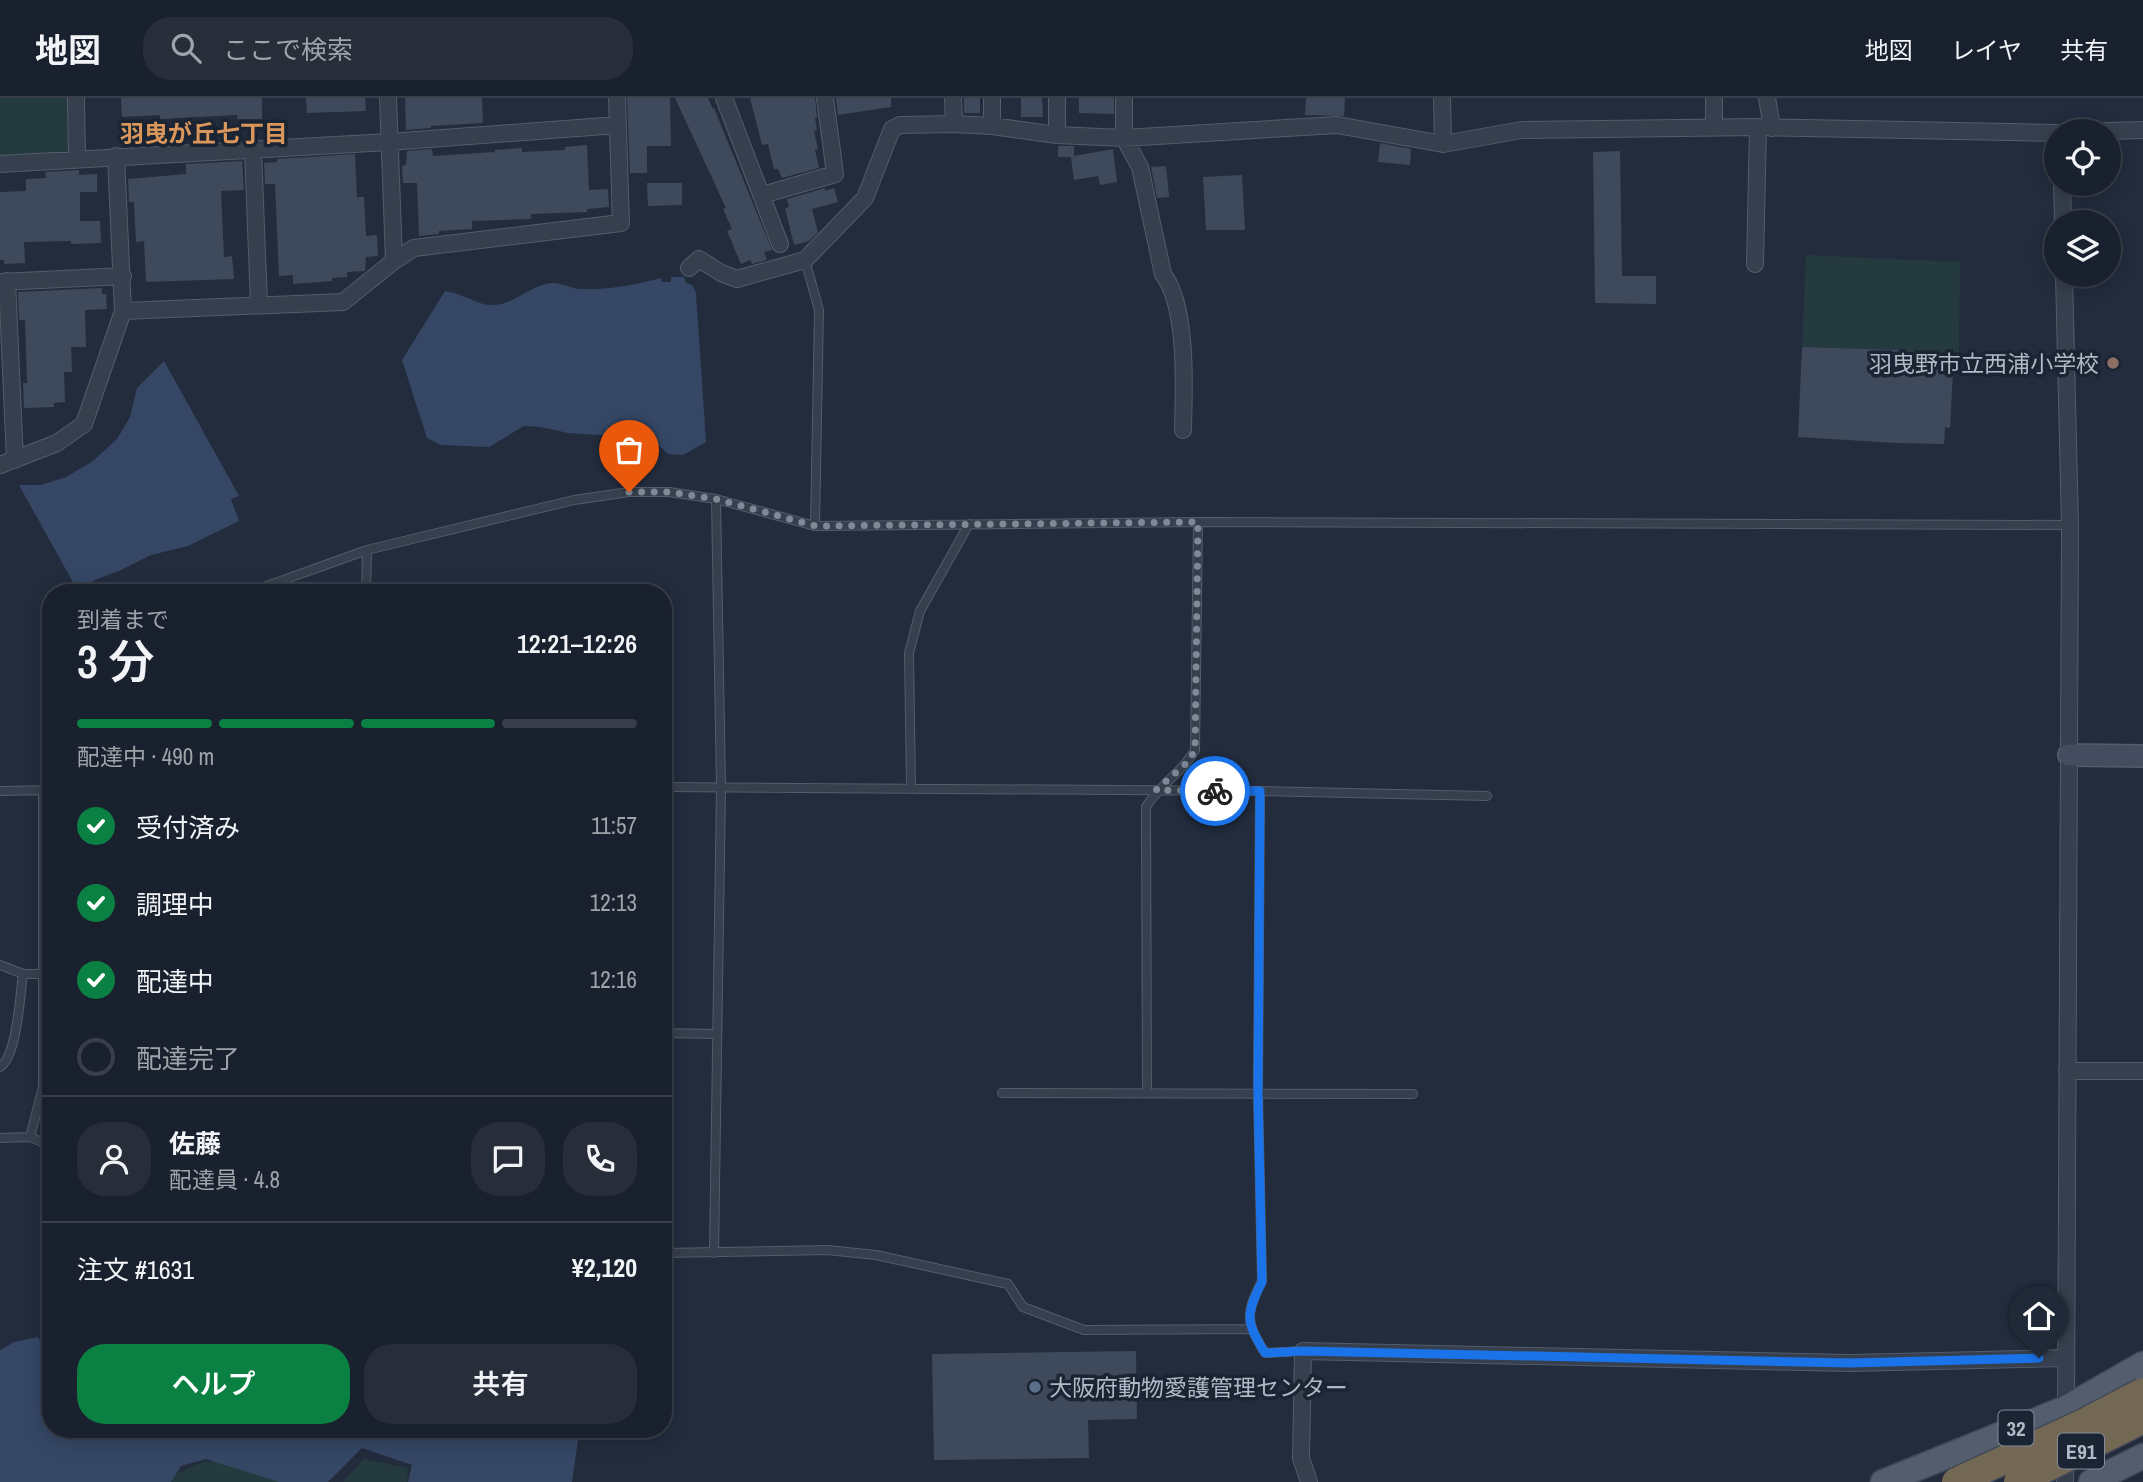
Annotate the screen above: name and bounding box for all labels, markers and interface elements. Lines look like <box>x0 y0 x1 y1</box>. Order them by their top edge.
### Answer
search box <box>143 17 633 80</box>
text: 地図 <box>35 28 101 72</box>
icon: search <box>167 29 205 67</box>
text: ここで検索 <box>223 32 353 67</box>
text: 地図 <box>1865 34 1913 66</box>
text: レイヤ <box>1951 34 2022 66</box>
text: 共有 <box>2060 34 2108 66</box>
district label: 羽曳が丘七丁目 <box>120 117 288 149</box>
map controls <box>2044 119 2121 287</box>
button: locate <box>2044 119 2121 196</box>
button: layers <box>2044 210 2121 287</box>
place label: 羽曳野市立西浦小学校 <box>1869 348 2099 379</box>
marker: 羽曳野市立西浦小学校 <box>2105 355 2121 371</box>
pin <box>599 420 659 492</box>
icon: bag <box>610 431 648 469</box>
text: 到着まで <box>77 604 169 635</box>
text: 12:21–12:26 <box>517 626 637 661</box>
text: 3 分 <box>77 630 154 692</box>
text: 配達中 · 490 m <box>77 741 214 772</box>
courier <box>1180 756 1250 826</box>
icon: bike <box>1196 772 1234 810</box>
icon: check <box>77 807 115 845</box>
text: 受付済み <box>136 810 240 845</box>
text: 11:57 <box>591 810 637 841</box>
icon: check <box>77 884 115 922</box>
text: 調理中 <box>136 887 214 922</box>
text: 12:13 <box>590 887 637 918</box>
icon: check <box>77 961 115 999</box>
text: 配達中 <box>136 964 214 999</box>
text: 12:16 <box>590 964 637 995</box>
text: 配達完了 <box>136 1041 240 1076</box>
button: person <box>77 1122 151 1196</box>
button: chat <box>471 1122 545 1196</box>
button: phone <box>563 1122 637 1196</box>
text: 佐藤 <box>169 1126 221 1161</box>
text: 配達員 · 4.8 <box>169 1164 280 1195</box>
text: ¥2,120 <box>572 1250 637 1285</box>
text: 注文 #1631 <box>77 1252 194 1287</box>
pin <box>2009 1286 2069 1358</box>
icon: home <box>2020 1297 2058 1335</box>
button: ヘルプ <box>77 1344 350 1424</box>
button: 共有 <box>364 1344 637 1424</box>
place label: 大阪府動物愛護管理センター <box>1049 1372 1348 1403</box>
marker: 大阪府動物愛護管理センター <box>1027 1379 1043 1395</box>
road number: 32 <box>1998 1410 2034 1446</box>
road number: E91 <box>2058 1434 2104 1468</box>

